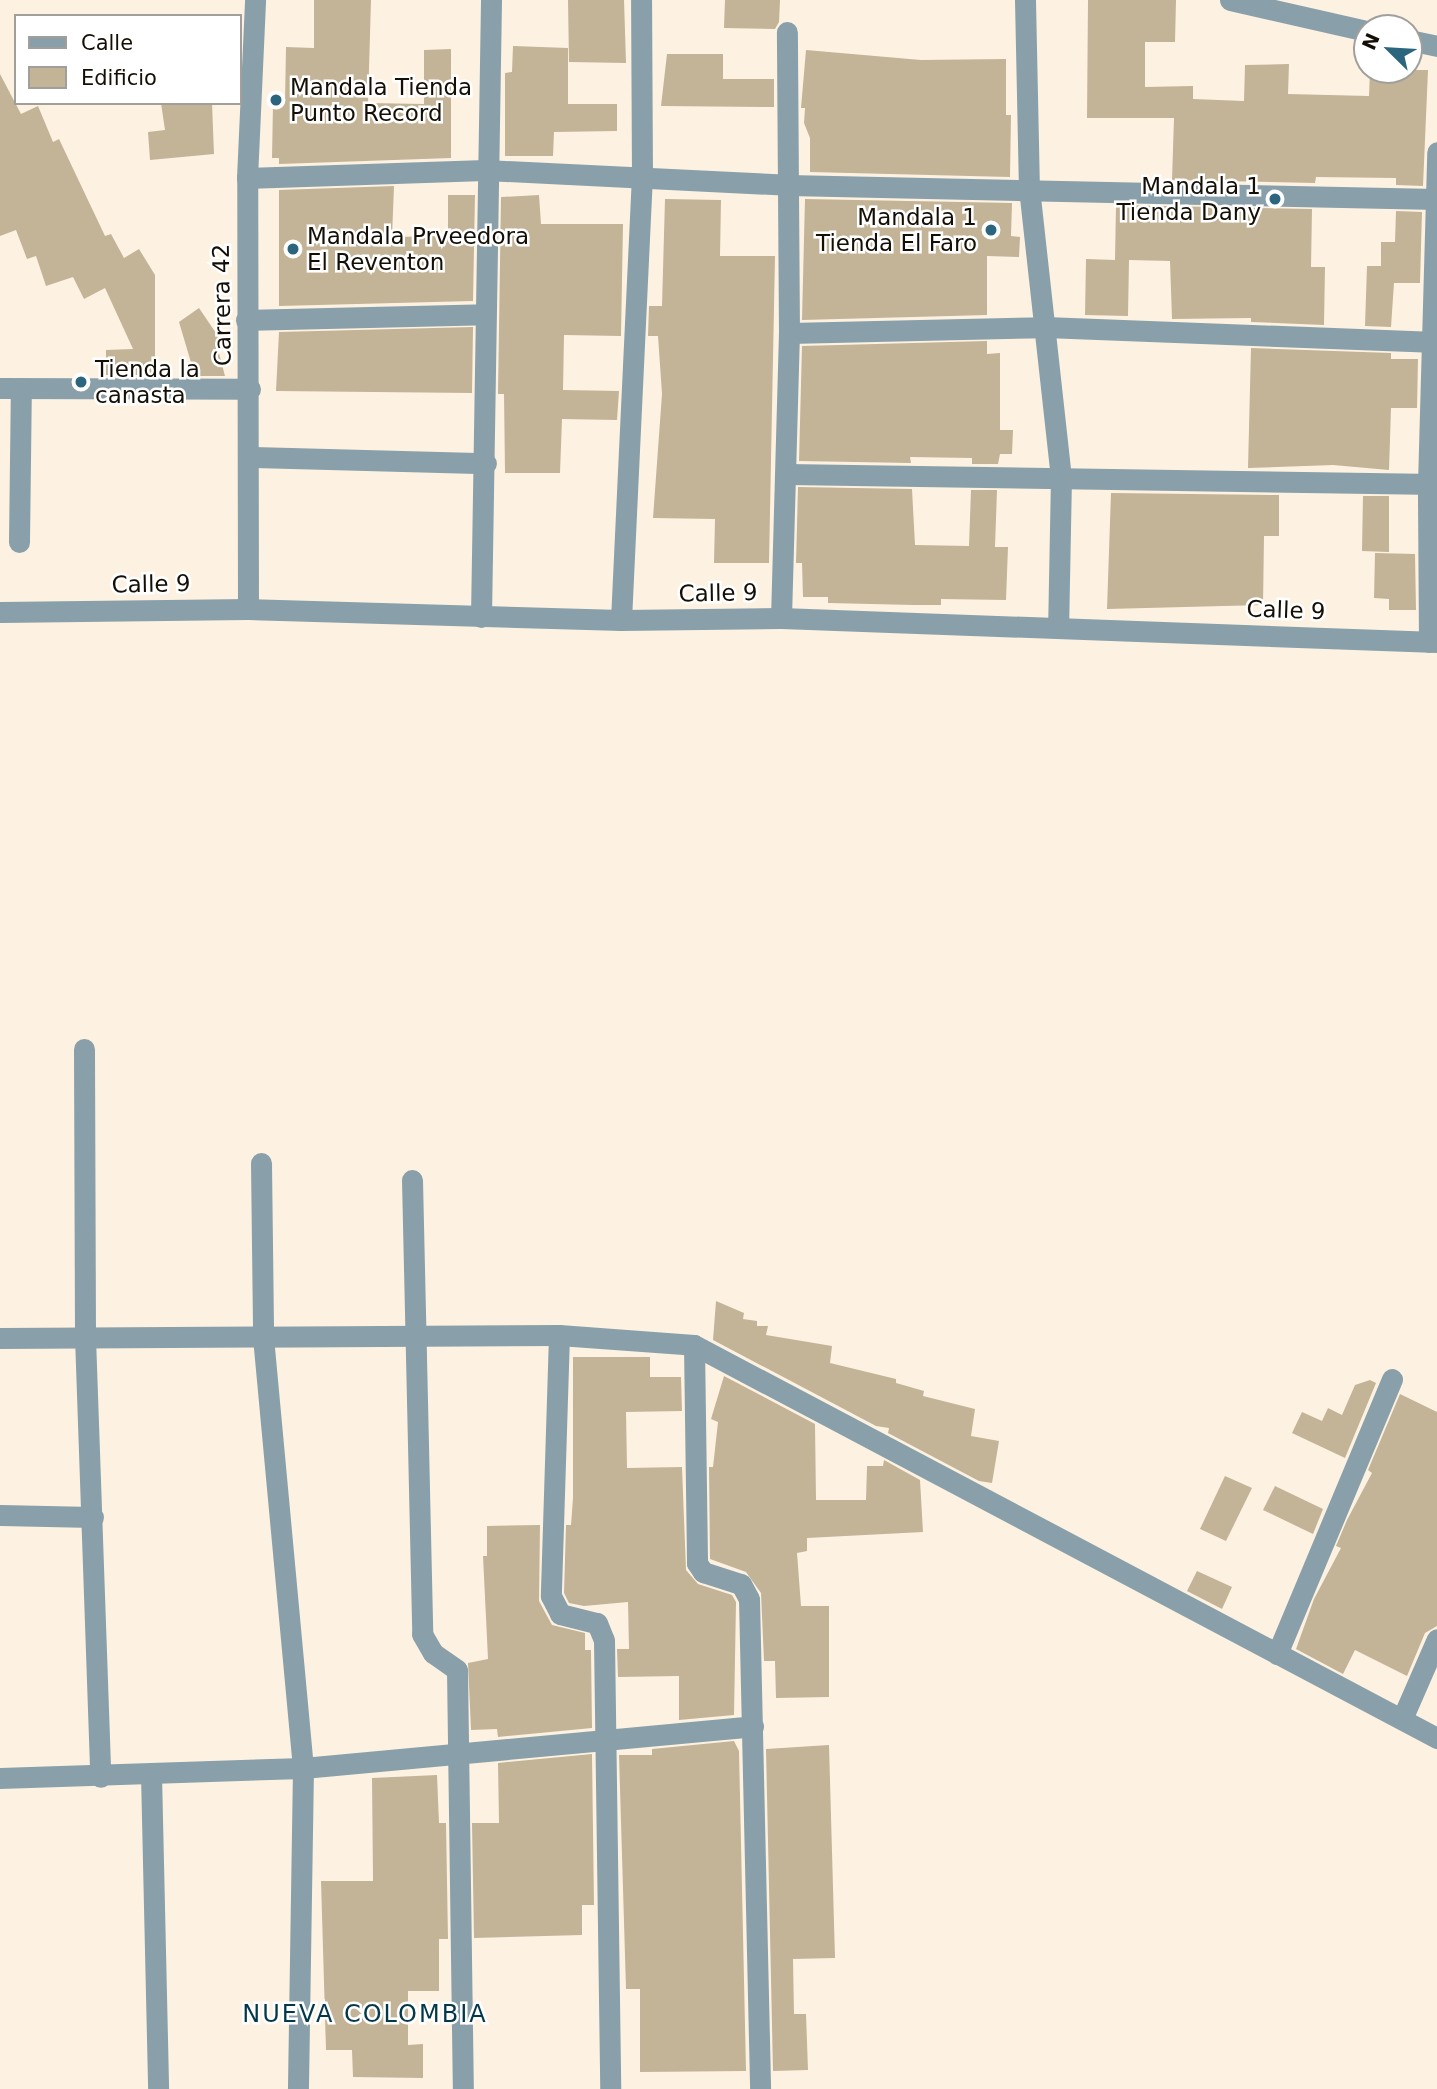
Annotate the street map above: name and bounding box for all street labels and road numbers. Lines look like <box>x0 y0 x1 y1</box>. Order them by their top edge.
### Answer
street label: Carrera 42 <box>207 244 237 366</box>
street label: Calle 9 <box>111 570 191 598</box>
street label: Calle 9 <box>678 579 758 607</box>
street label: Calle 9 <box>1246 595 1326 625</box>

